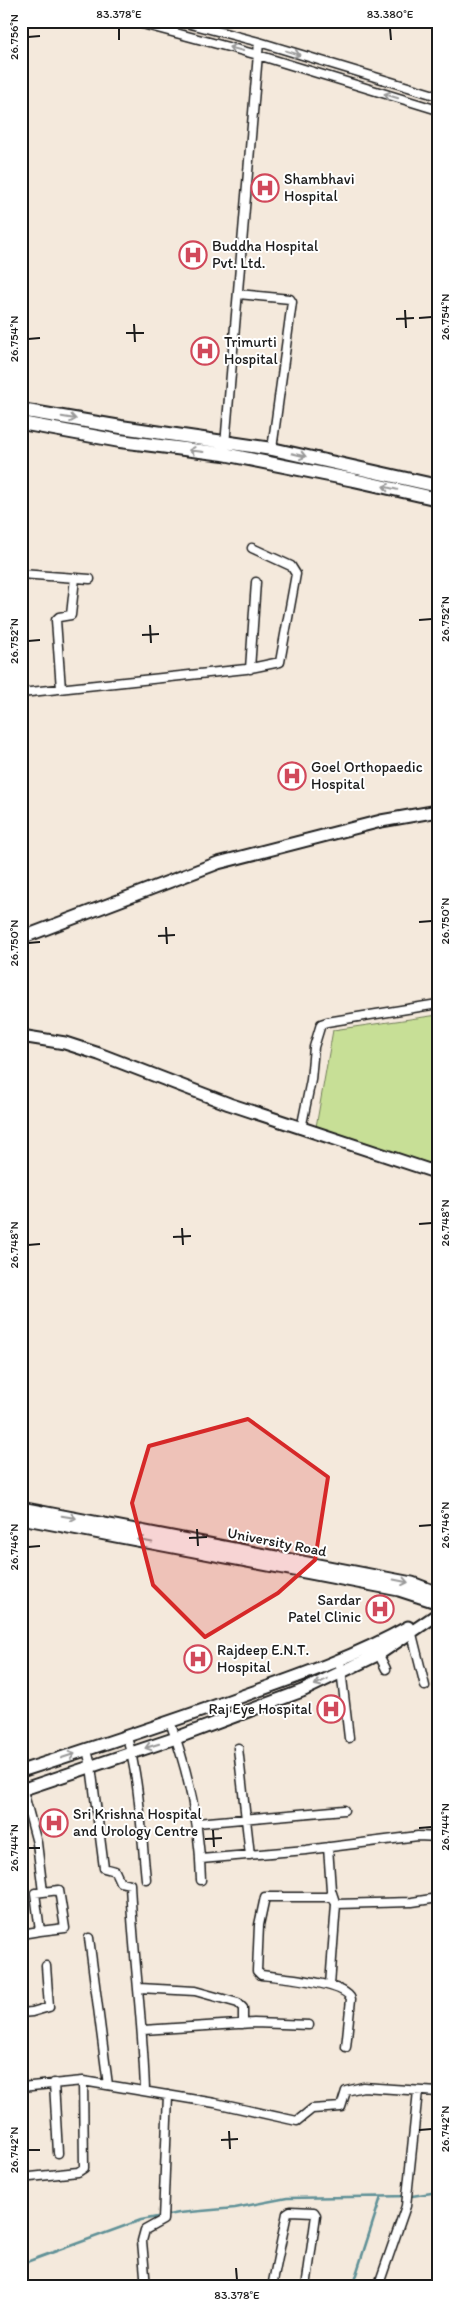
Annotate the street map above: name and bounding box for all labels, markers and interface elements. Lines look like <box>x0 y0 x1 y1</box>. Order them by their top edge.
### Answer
text: 83.378°E <box>96 7 142 21</box>
text: 83.380°E <box>367 7 414 21</box>
text: 26.756°N <box>7 14 21 60</box>
one-way arrow <box>228 44 244 54</box>
one-way arrow <box>285 48 301 58</box>
one-way arrow <box>384 91 400 101</box>
place label: Shambhavi Hospital <box>284 170 354 205</box>
hospital icon: Shambhavi Hospital <box>250 173 280 203</box>
place label: Buddha Hospital Pvt. Ltd. <box>212 237 319 272</box>
hospital icon: Buddha Hospital Pvt. Ltd. <box>178 240 208 270</box>
text: 26.754°N <box>438 294 452 340</box>
text: 26.754°N <box>7 316 21 362</box>
place label: Trimurti Hospital <box>224 333 278 368</box>
hospital icon: Trimurti Hospital <box>190 336 220 366</box>
one-way arrow <box>61 414 77 424</box>
one-way arrow <box>189 446 205 456</box>
one-way arrow <box>290 451 306 460</box>
one-way arrow <box>383 483 399 492</box>
text: 26.752°N <box>438 596 452 642</box>
text: 26.752°N <box>7 618 21 664</box>
place label: Goel Orthopaedic Hospital <box>311 758 423 793</box>
hospital icon: Goel Orthopaedic Hospital <box>277 761 307 791</box>
text: 26.750°N <box>438 898 452 944</box>
text: 26.750°N <box>7 920 21 966</box>
text: 26.748°N <box>438 1200 452 1247</box>
text: 26.748°N <box>7 1222 21 1269</box>
text: 26.746°N <box>438 1502 452 1548</box>
one-way arrow <box>61 1512 77 1522</box>
text: 26.746°N <box>7 1524 21 1570</box>
street label: University Road <box>226 1524 329 1561</box>
one-way arrow <box>138 1536 154 1545</box>
one-way arrow <box>392 1577 408 1586</box>
place label: Sardar Patel Clinic <box>288 1591 361 1626</box>
hospital icon: Sardar Patel Clinic <box>365 1594 395 1624</box>
place label: Rajdeep E.N.T. Hospital <box>217 1641 309 1676</box>
hospital icon: Rajdeep E.N.T. Hospital <box>183 1644 213 1674</box>
one-way arrow <box>314 1678 329 1688</box>
hospital icon: Raj Eye Hospital <box>316 1694 346 1724</box>
place label: Raj Eye Hospital <box>208 1700 313 1718</box>
one-way arrow <box>145 1741 161 1751</box>
one-way arrow <box>59 1751 75 1760</box>
text: 26.744°N <box>438 1803 452 1851</box>
place label: Sri Krishna Hospital and Urology Centre <box>73 1805 202 1840</box>
hospital icon: Sri Krishna Hospital and Urology Centre <box>39 1808 69 1838</box>
text: 26.744°N <box>7 1824 21 1872</box>
text: 26.742°N <box>438 2106 452 2152</box>
text: 26.742°N <box>7 2127 21 2173</box>
text: 83.378°E <box>214 2288 260 2302</box>

